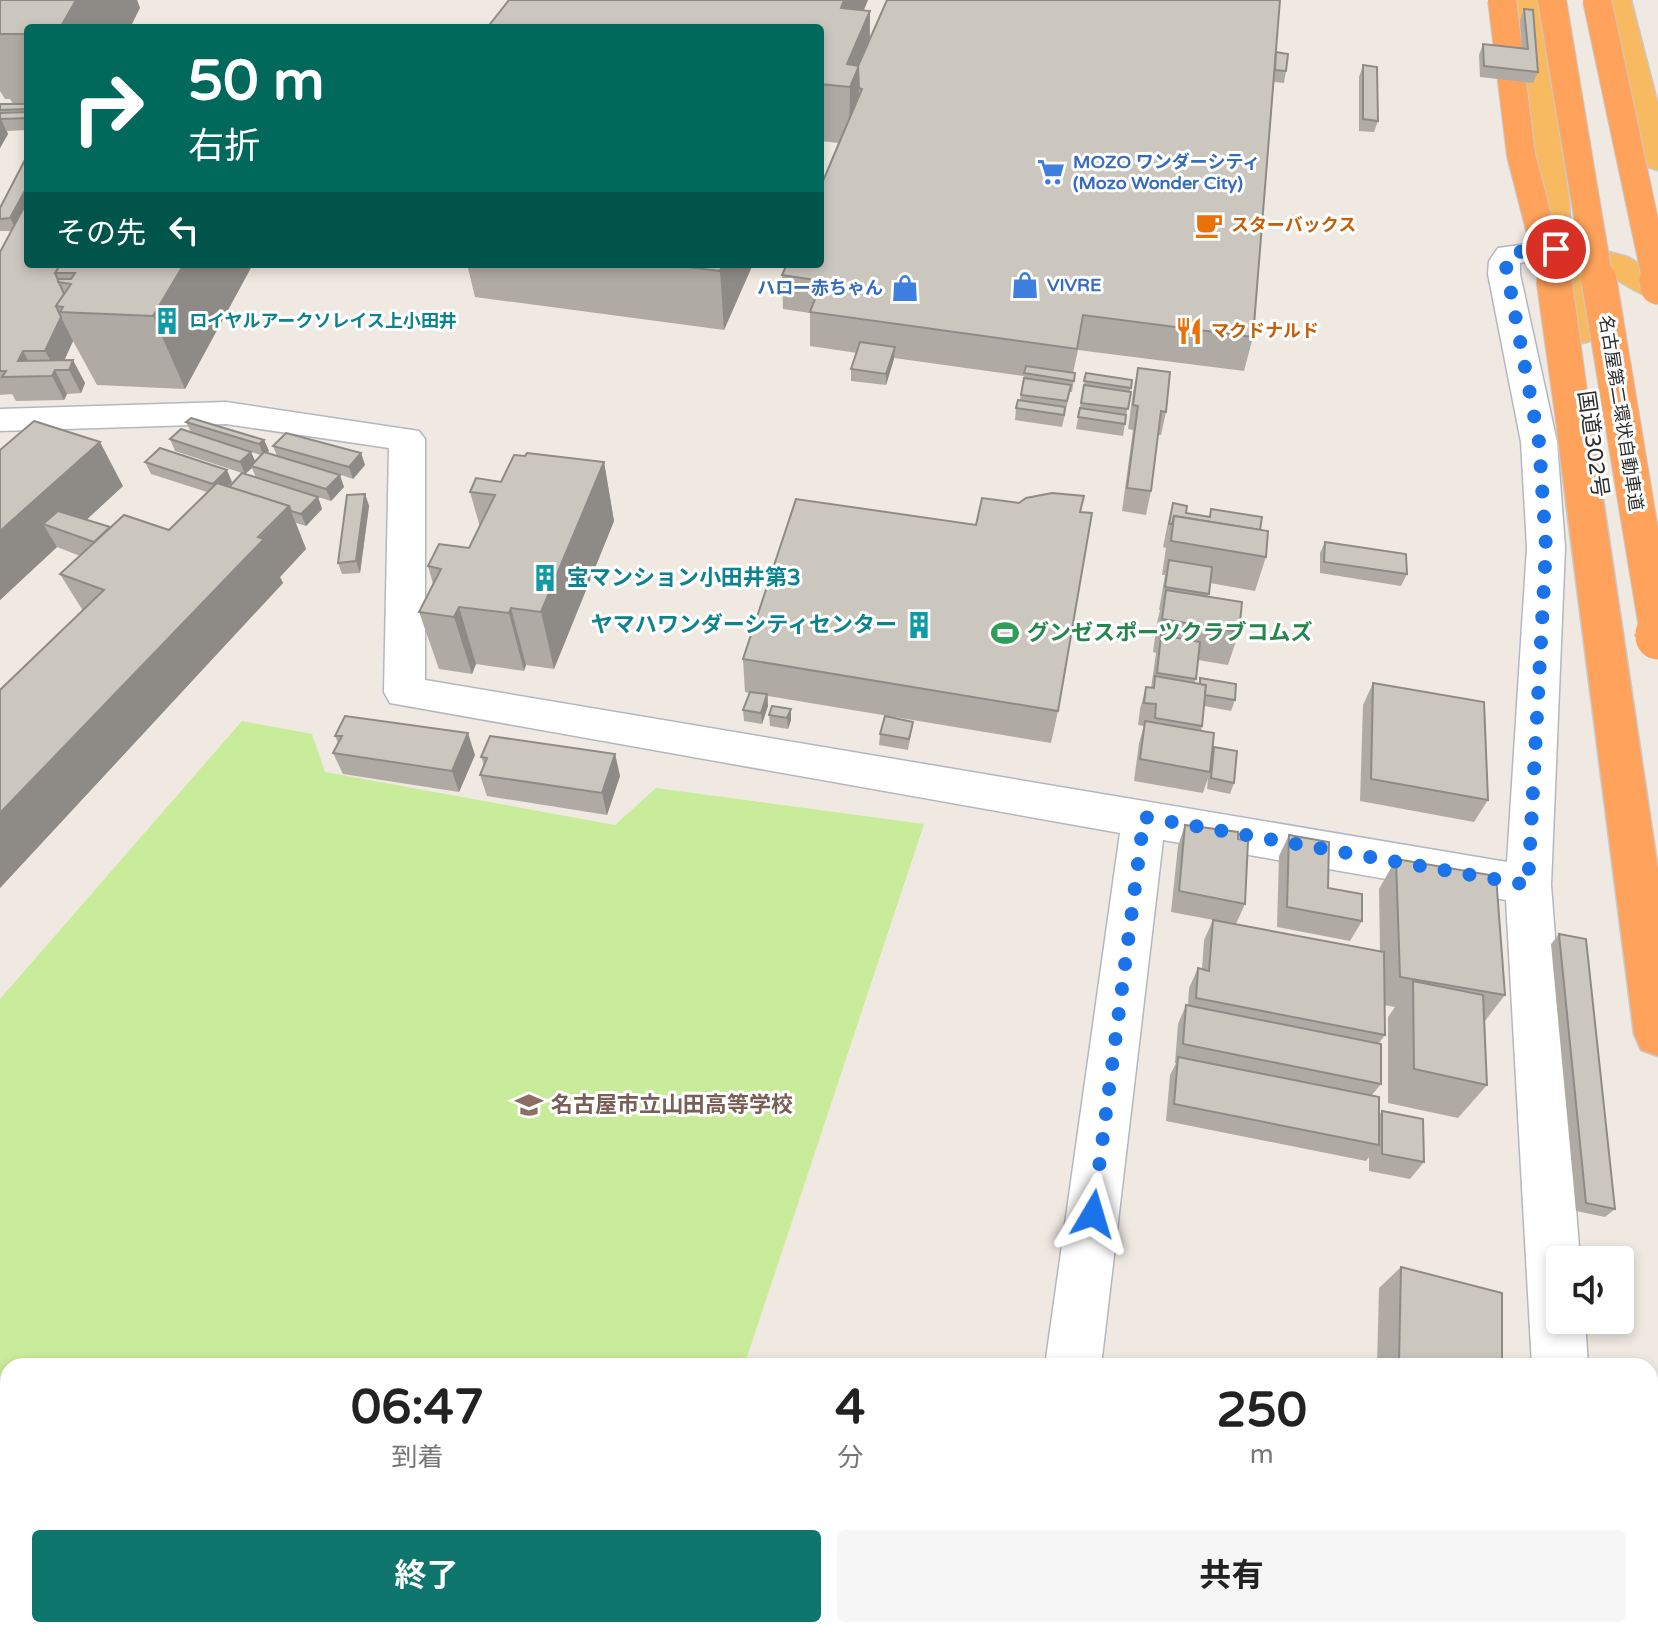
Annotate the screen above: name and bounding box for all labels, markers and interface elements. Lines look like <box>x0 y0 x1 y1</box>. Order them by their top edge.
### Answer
text: 50 m <box>188 48 324 115</box>
icon: right <box>56 56 160 160</box>
text: 右折 <box>188 125 260 168</box>
place label: MOZO ワンダーシティ (Mozo Wonder City) <box>1073 151 1260 194</box>
supermarket icon: MOZO ワンダーシティ (Mozo Wonder City) <box>1036 157 1066 187</box>
icon: left <box>162 208 206 252</box>
cafe icon: スターバックス <box>1194 210 1224 240</box>
place label: スターバックス <box>1231 214 1356 236</box>
text: その先 <box>56 215 146 252</box>
pin <box>1522 215 1590 283</box>
icon: arrive <box>1534 227 1578 271</box>
shop icon: VIVRE <box>1010 270 1040 300</box>
shop icon: ハロー赤ちゃん <box>890 273 920 303</box>
place label: VIVRE <box>1047 274 1101 296</box>
place label: ハロー赤ちゃん <box>757 277 883 299</box>
building icon: ロイヤルアークソレイス上小田井 <box>152 306 182 336</box>
place label: ロイヤルアークソレイス上小田井 <box>189 310 457 332</box>
street label: 名古屋第二環状自動車道 <box>1595 313 1647 513</box>
restaurant icon: マクドナルド <box>1174 316 1204 346</box>
place label: マクドナルド <box>1211 320 1319 342</box>
street label: 国道302号 <box>1573 389 1613 499</box>
building icon: 宝マンション小田井第3 <box>530 563 560 593</box>
place label: 宝マンション小田井第3 <box>567 565 801 591</box>
building icon: ヤマハワンダーシティセンター <box>904 610 934 640</box>
place label: ヤマハワンダーシティセンター <box>591 612 897 638</box>
sports icon: グンゼスポーツクラブコムズ <box>990 618 1020 648</box>
place label: グンゼスポーツクラブコムズ <box>1027 620 1313 646</box>
school or university icon: 名古屋市立山田高等学校 <box>514 1090 544 1120</box>
place label: 名古屋市立山田高等学校 <box>551 1092 793 1118</box>
position arrow <box>1051 1172 1135 1256</box>
map controls <box>1546 1246 1634 1334</box>
button: sound <box>1546 1246 1634 1334</box>
text: 06:47 <box>351 1379 484 1437</box>
text: 4 <box>835 1379 865 1437</box>
text: 250 <box>1216 1382 1307 1440</box>
text: m <box>1250 1439 1274 1470</box>
text: 到着 <box>392 1442 444 1473</box>
text: 分 <box>837 1442 863 1473</box>
button: 終了 <box>32 1530 821 1622</box>
button: 共有 <box>837 1530 1626 1622</box>

